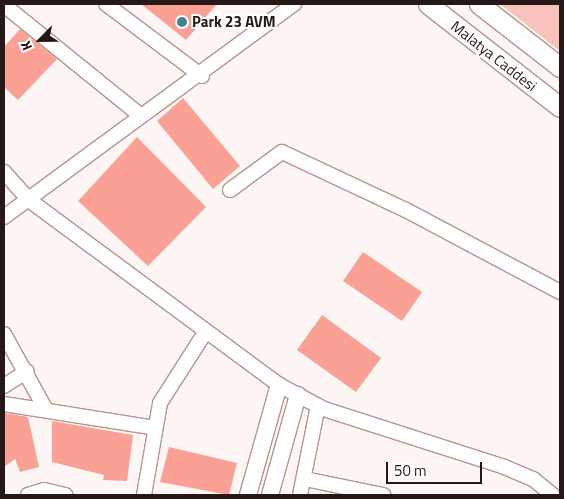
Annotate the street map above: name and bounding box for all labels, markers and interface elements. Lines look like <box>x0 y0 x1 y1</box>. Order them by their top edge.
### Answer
place label: Park 23 AVM <box>192 13 276 31</box>
north arrow <box>15 15 65 65</box>
marker: Park 23 AVM <box>176 16 188 28</box>
street label: Malatya Caddesi <box>448 17 540 95</box>
text: K <box>14 38 37 54</box>
scale bar <box>389 452 485 484</box>
text: 50 m <box>394 459 427 482</box>

